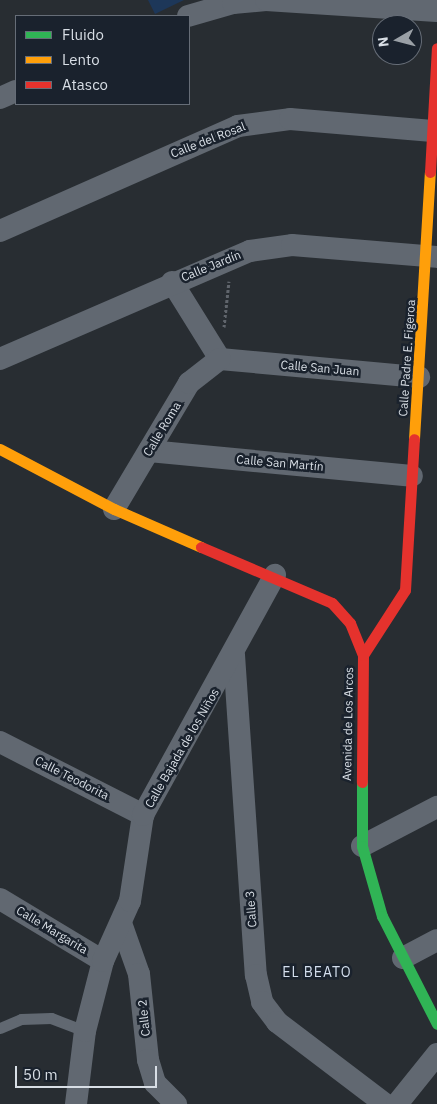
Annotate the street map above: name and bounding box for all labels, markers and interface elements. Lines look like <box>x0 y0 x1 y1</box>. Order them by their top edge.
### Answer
legend <box>15 15 190 105</box>
north arrow <box>372 15 422 65</box>
text: Fluido <box>62 25 104 44</box>
text: N <box>374 36 393 48</box>
text: Lento <box>62 50 100 69</box>
text: Atasco <box>62 75 108 94</box>
street label: Calle del Rosal <box>168 119 248 161</box>
street label: Calle Jardín <box>179 247 243 285</box>
street label: Calle Padre E. Figeroa <box>396 299 418 417</box>
street label: Calle San Juan <box>280 357 360 379</box>
street label: Calle Roma <box>140 399 184 459</box>
street label: Calle San Martín <box>236 452 324 474</box>
street label: Avenida de Los Arcos <box>340 667 356 781</box>
street label: Calle Bajada de los Niños <box>142 686 222 810</box>
street label: Calle Teodorita <box>33 753 111 803</box>
street label: Calle 3 <box>243 890 259 928</box>
street label: Calle Margarita <box>14 903 90 957</box>
district label: EL BEATO <box>281 964 353 980</box>
street label: Calle 2 <box>135 999 153 1037</box>
scale bar <box>18 1056 160 1088</box>
text: 50 m <box>23 1065 58 1084</box>

